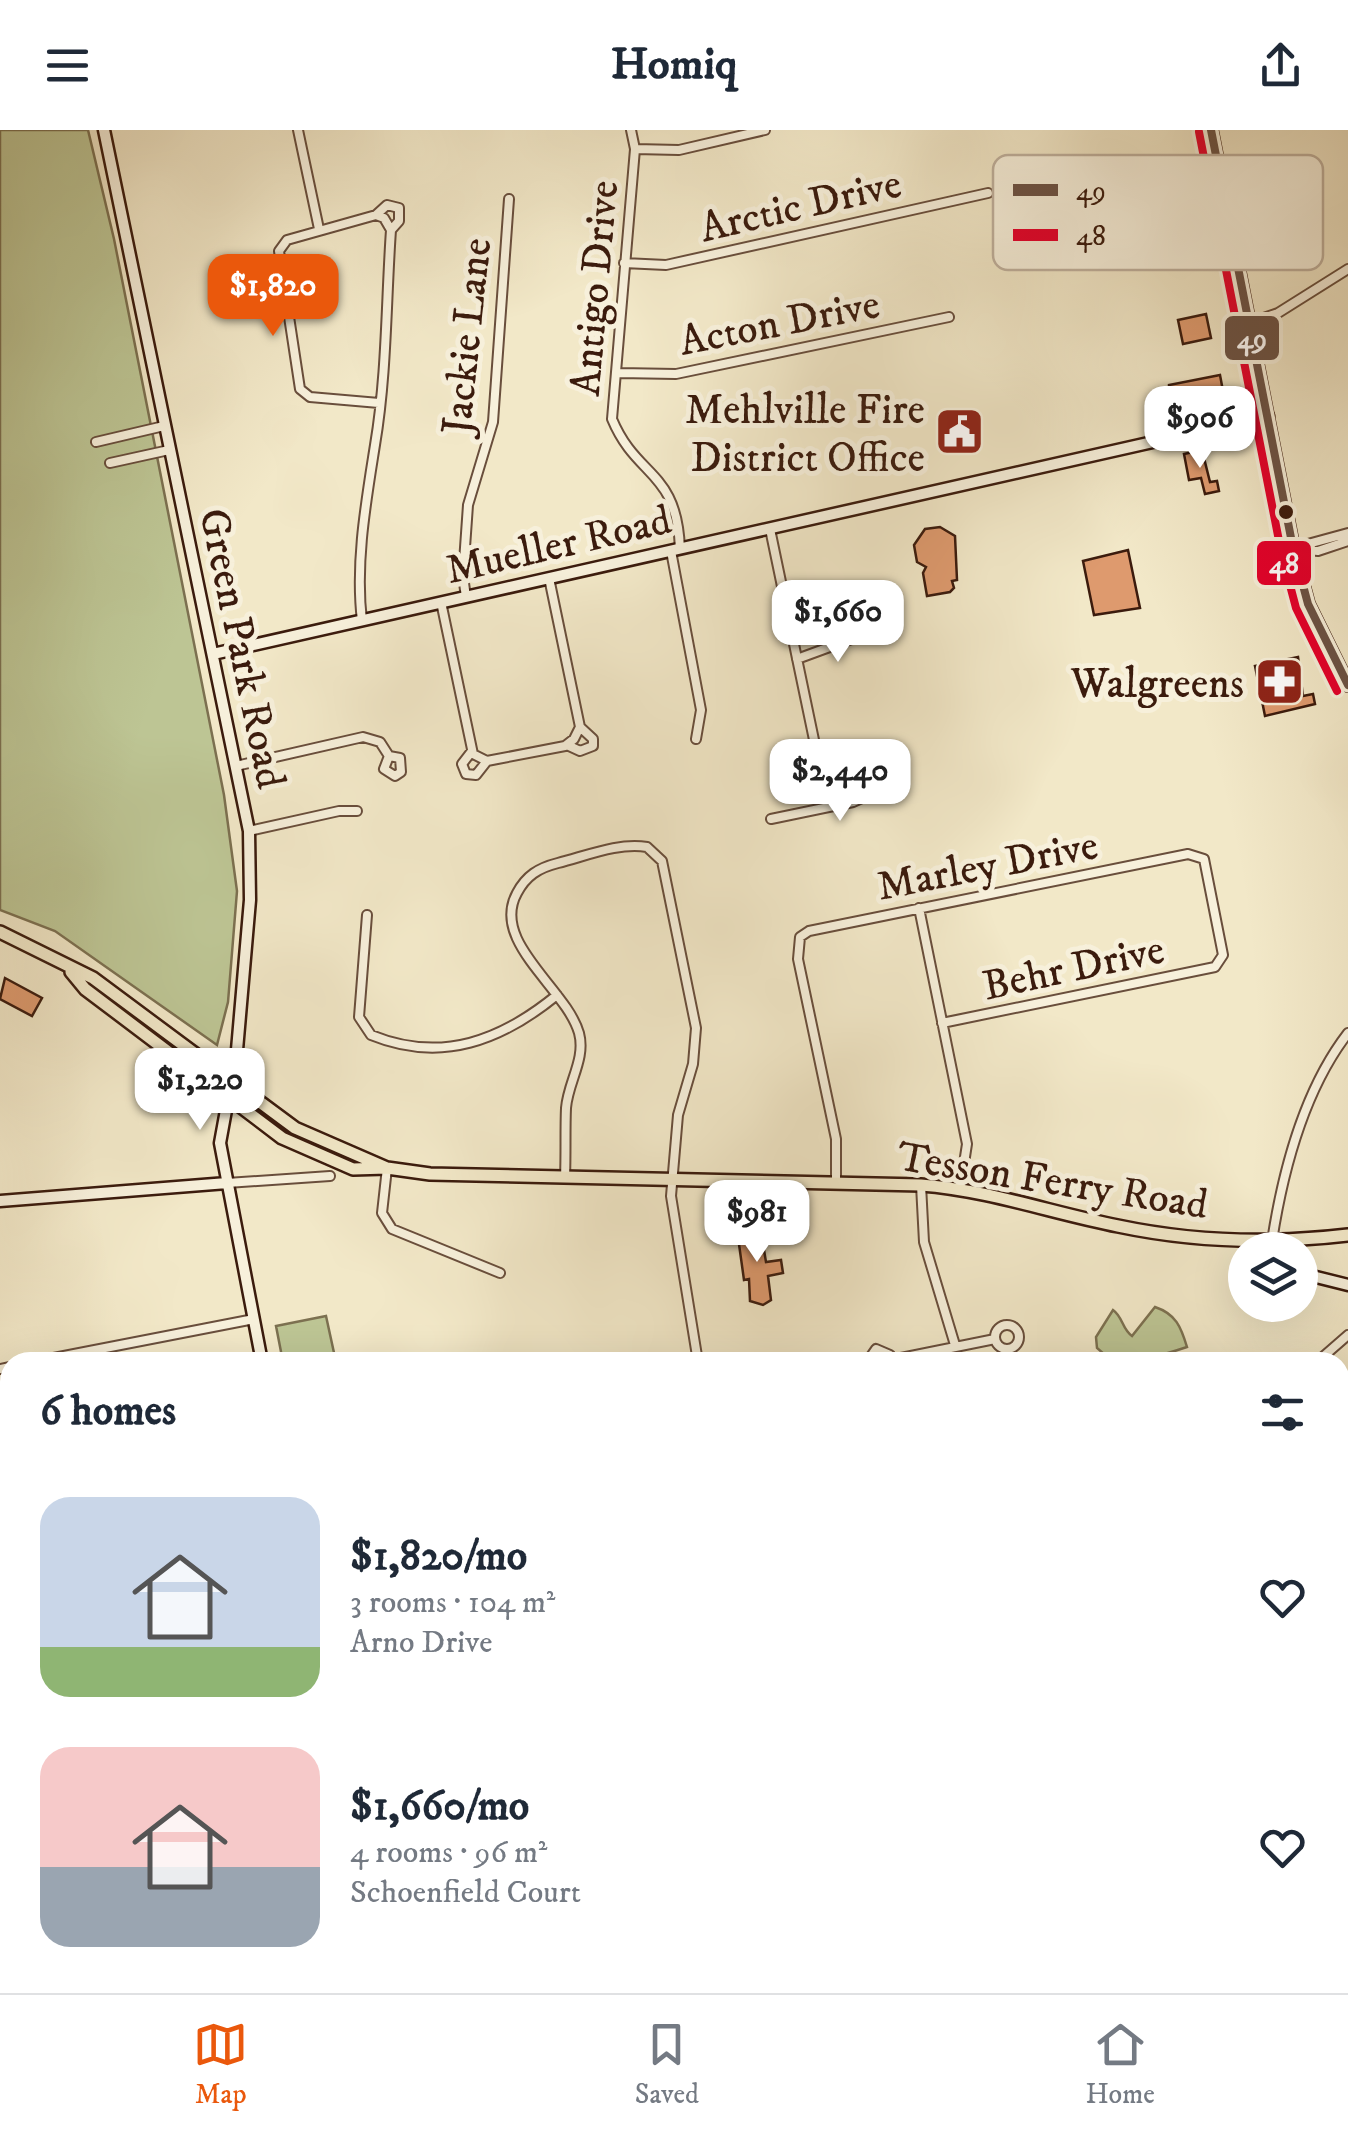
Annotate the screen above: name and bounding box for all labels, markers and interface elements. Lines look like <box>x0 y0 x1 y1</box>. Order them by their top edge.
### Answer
text: Homiq <box>611 37 737 93</box>
icon: menu <box>40 38 95 93</box>
icon: share <box>1253 38 1308 93</box>
legend <box>993 155 1323 270</box>
street label: Arctic Drive <box>695 159 906 255</box>
text: 49 <box>1076 174 1106 209</box>
street label: Antigo Drive <box>561 178 631 398</box>
text: 48 <box>1076 219 1106 254</box>
street label: Jackie Lane <box>431 236 504 441</box>
pin: $1,820 <box>192 254 354 339</box>
text: $1,820 <box>230 266 316 306</box>
street label: Acton Drive <box>675 279 884 369</box>
line badge: 49 <box>1223 314 1281 362</box>
text: 49 <box>1237 322 1267 357</box>
place label: Mehlville Fire District Office <box>685 385 925 485</box>
pin: $906 <box>1141 386 1259 471</box>
text: $906 <box>1166 398 1234 438</box>
public building icon: Mehlville Fire District Office <box>934 406 986 458</box>
street label: Mueller Road <box>441 495 676 597</box>
unlabelled marker <box>1276 502 1296 522</box>
street label: Green Park Road <box>186 504 296 794</box>
line badge: 48 <box>1255 539 1313 587</box>
text: 48 <box>1269 547 1299 582</box>
pin: $1,660 <box>757 580 919 665</box>
text: $1,660 <box>794 592 882 632</box>
pharmacy icon: Walgreens <box>1253 656 1305 708</box>
place label: Walgreens <box>1070 659 1244 711</box>
pin: $2,440 <box>759 739 921 824</box>
text: $2,440 <box>792 751 888 791</box>
street label: Marley Drive <box>873 820 1102 914</box>
street label: Behr Drive <box>978 924 1169 1014</box>
pin: $1,220 <box>119 1048 281 1133</box>
text: $1,220 <box>157 1060 243 1100</box>
street label: Tesson Ferry Road <box>894 1132 1212 1232</box>
pin: $981 <box>698 1180 816 1265</box>
text: $981 <box>726 1192 788 1232</box>
map controls <box>1228 1232 1318 1322</box>
button: layers <box>1228 1232 1318 1322</box>
icon: filters <box>1255 1385 1310 1440</box>
text: 6 homes <box>40 1386 176 1438</box>
text: $1,820/mo <box>350 1531 527 1583</box>
icon: home <box>120 1537 240 1657</box>
icon: heart <box>1255 1570 1310 1625</box>
text: 3 rooms · 104 m² <box>350 1583 555 1623</box>
text: Arno Drive <box>350 1623 493 1663</box>
text: $1,660/mo <box>350 1781 529 1833</box>
icon: home <box>120 1787 240 1907</box>
icon: heart <box>1255 1820 1310 1875</box>
text: 4 rooms · 96 m² <box>350 1833 547 1873</box>
text: Schoenfield Court <box>350 1873 581 1913</box>
tab: Map <box>193 2017 248 2112</box>
tab: Saved <box>635 2017 699 2112</box>
tab: Home <box>1086 2017 1155 2112</box>

